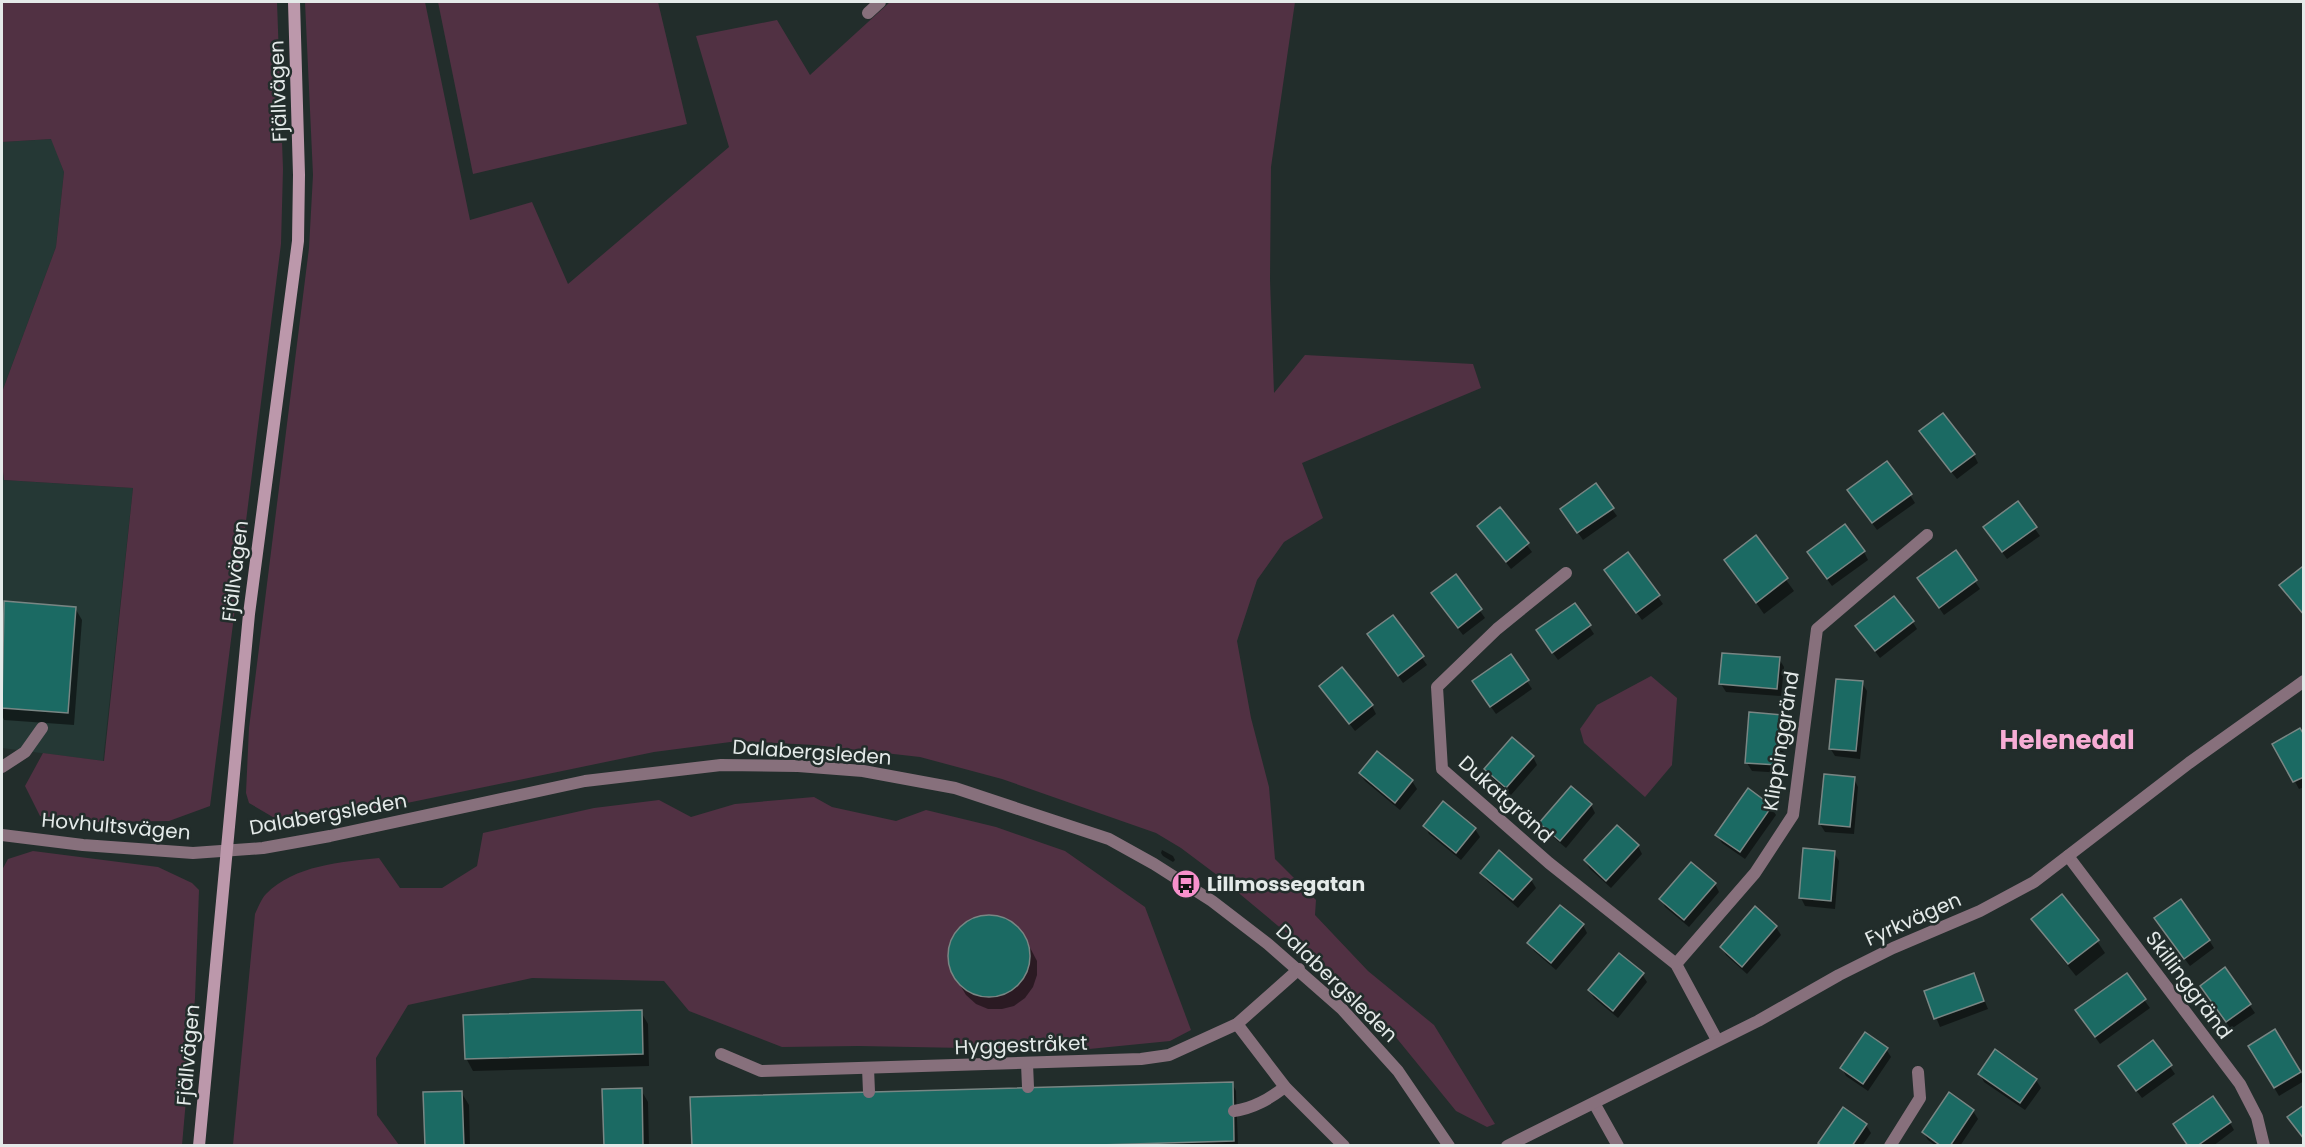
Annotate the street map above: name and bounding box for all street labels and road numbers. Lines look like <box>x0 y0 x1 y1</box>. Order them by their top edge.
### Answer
street label: Fjällvägen <box>262 40 294 142</box>
street label: Fjällvägen <box>215 519 255 623</box>
street label: Klippinggränd <box>1756 669 1806 813</box>
street label: Dalabergsleden <box>731 732 893 772</box>
street label: Dukatgränd <box>1452 749 1560 849</box>
street label: Dalabergsleden <box>247 786 409 842</box>
street label: Hovhultsvägen <box>40 806 192 846</box>
street label: Fyrkvägen <box>1860 885 1966 953</box>
street label: Dalabergsleden <box>1270 918 1404 1048</box>
street label: Skillinggränd <box>2139 925 2239 1045</box>
street label: Fjällvägen <box>170 1003 206 1107</box>
street label: Hyggestråket <box>954 1029 1088 1061</box>

